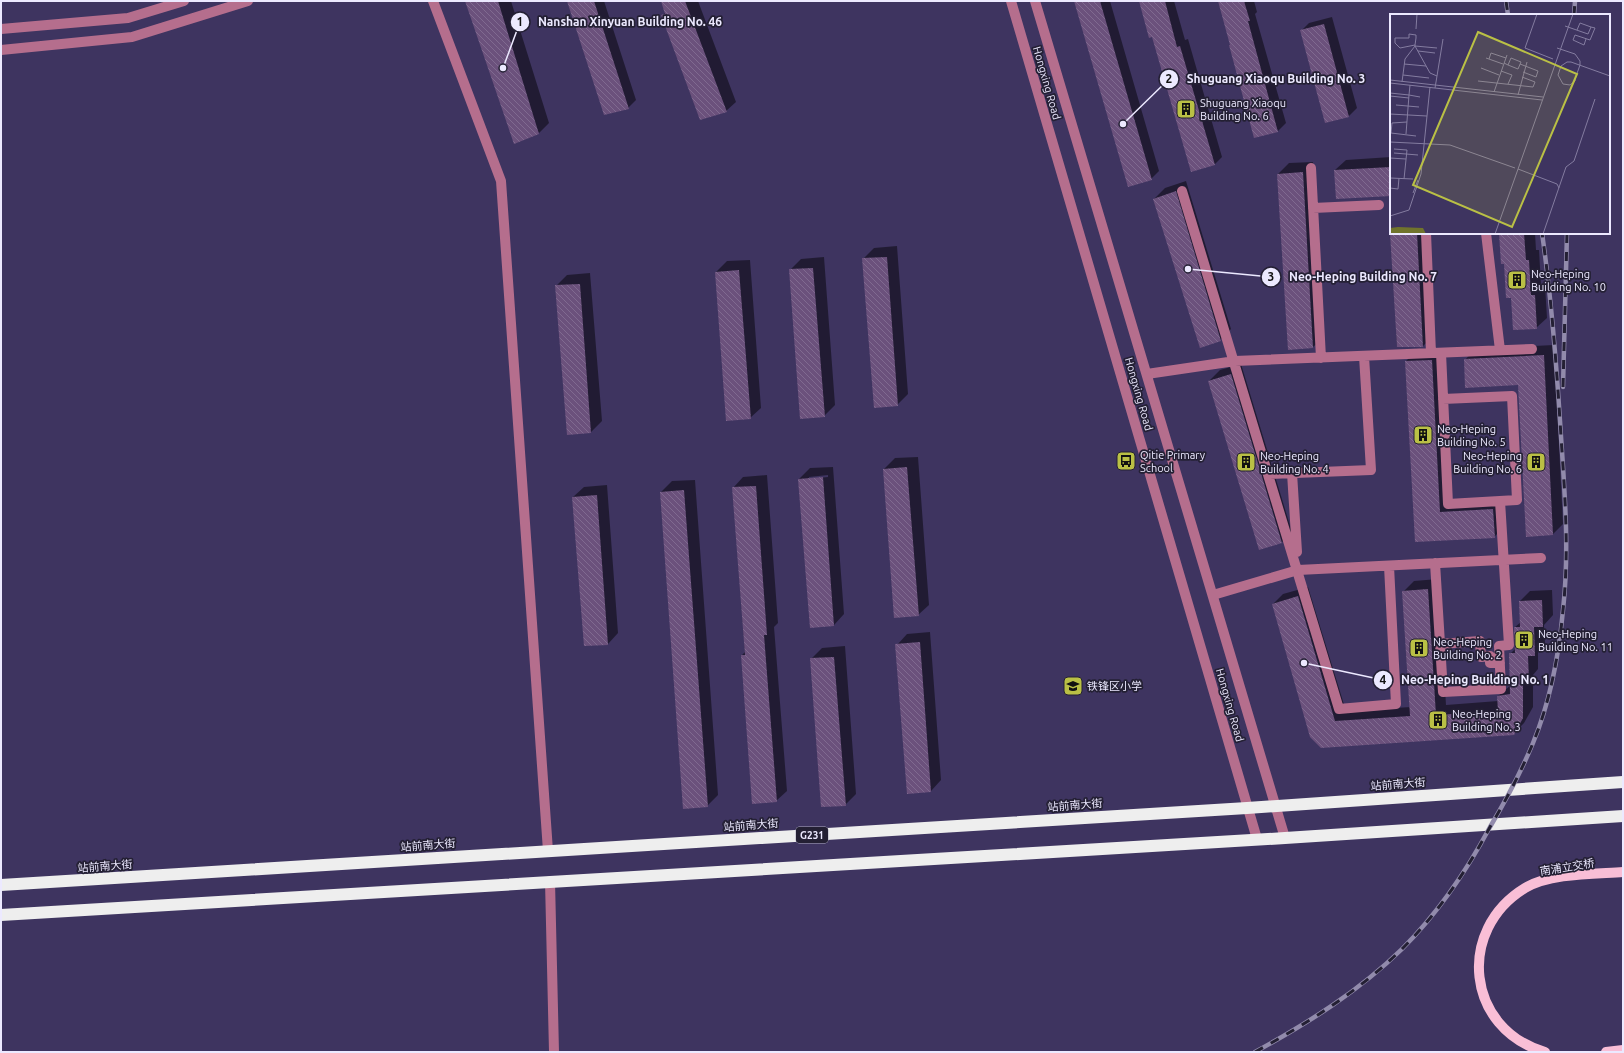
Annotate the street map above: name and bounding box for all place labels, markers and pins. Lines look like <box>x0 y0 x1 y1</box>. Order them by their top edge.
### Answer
callout: Nanshan Xinyuan Building No. 46 <box>510 10 730 34</box>
callout: Shuguang Xiaoqu Building No. 3 <box>1159 67 1373 91</box>
place label: Shuguang Xiaoqu Building No. 6 <box>1200 97 1286 122</box>
building icon: Shuguang Xiaoqu Building No. 6 <box>1175 98 1197 120</box>
callout: Neo-Heping Building No. 7 <box>1261 265 1445 289</box>
place label: Neo-Heping Building No. 10 <box>1531 268 1606 293</box>
building icon: Neo-Heping Building No. 10 <box>1506 269 1528 291</box>
place label: Neo-Heping Building No. 5 <box>1437 423 1506 448</box>
building icon: Neo-Heping Building No. 5 <box>1412 424 1434 446</box>
place label: Qitie Primary School <box>1140 449 1206 474</box>
bus stop icon: Qitie Primary School <box>1115 450 1137 472</box>
place label: Neo-Heping Building No. 4 <box>1260 450 1329 475</box>
place label: Neo-Heping Building No. 6 <box>1453 450 1522 475</box>
building icon: Neo-Heping Building No. 4 <box>1235 451 1257 473</box>
building icon: Neo-Heping Building No. 6 <box>1525 451 1547 473</box>
place label: Neo-Heping Building No. 11 <box>1538 628 1613 653</box>
building icon: Neo-Heping Building No. 11 <box>1513 629 1535 651</box>
place label: Neo-Heping Building No. 2 <box>1433 636 1502 661</box>
building icon: Neo-Heping Building No. 2 <box>1408 637 1430 659</box>
callout: Neo-Heping Building No. 1 <box>1373 668 1558 692</box>
school or university icon: 铁锋区小学 <box>1062 675 1084 697</box>
place label: 铁锋区小学 <box>1087 680 1142 692</box>
place label: Neo-Heping Building No. 3 <box>1452 708 1521 733</box>
building icon: Neo-Heping Building No. 3 <box>1427 709 1449 731</box>

